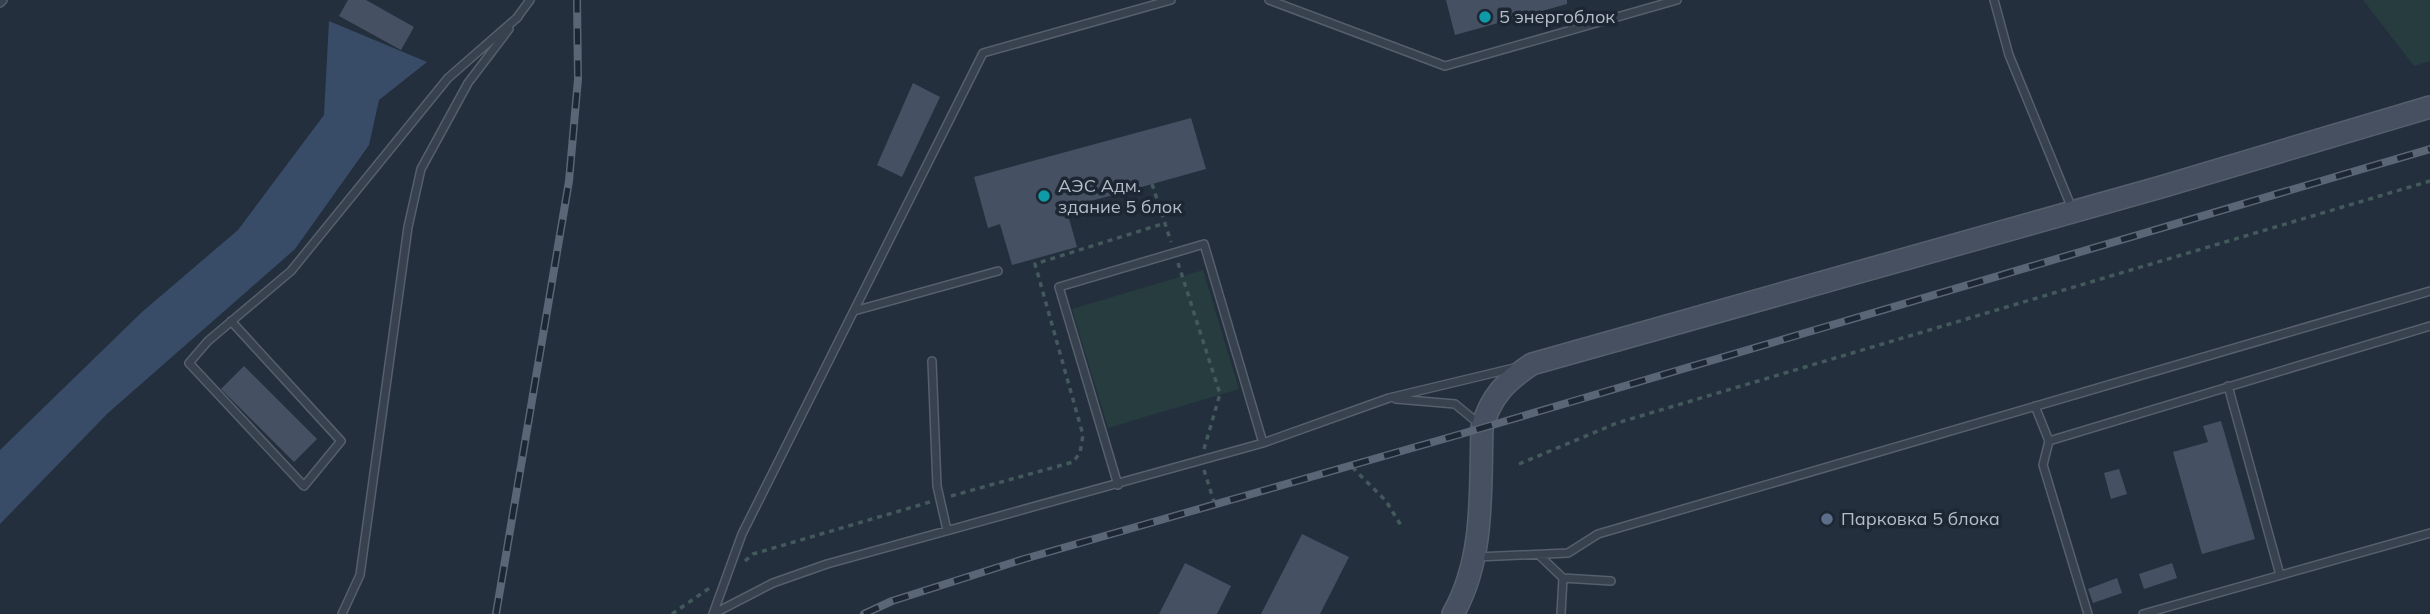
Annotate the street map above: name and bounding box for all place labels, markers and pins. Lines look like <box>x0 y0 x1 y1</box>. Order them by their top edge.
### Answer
place label: 5 энергоблок <box>1499 5 1615 28</box>
marker: 5 энергоблок <box>1477 9 1493 25</box>
place label: АЭС Адм. здание 5 блок <box>1058 174 1182 218</box>
marker: АЭС Адм. здание 5 блок <box>1036 188 1052 204</box>
place label: Парковка 5 блока <box>1841 507 2000 530</box>
marker: Парковка 5 блока <box>1819 511 1835 527</box>

